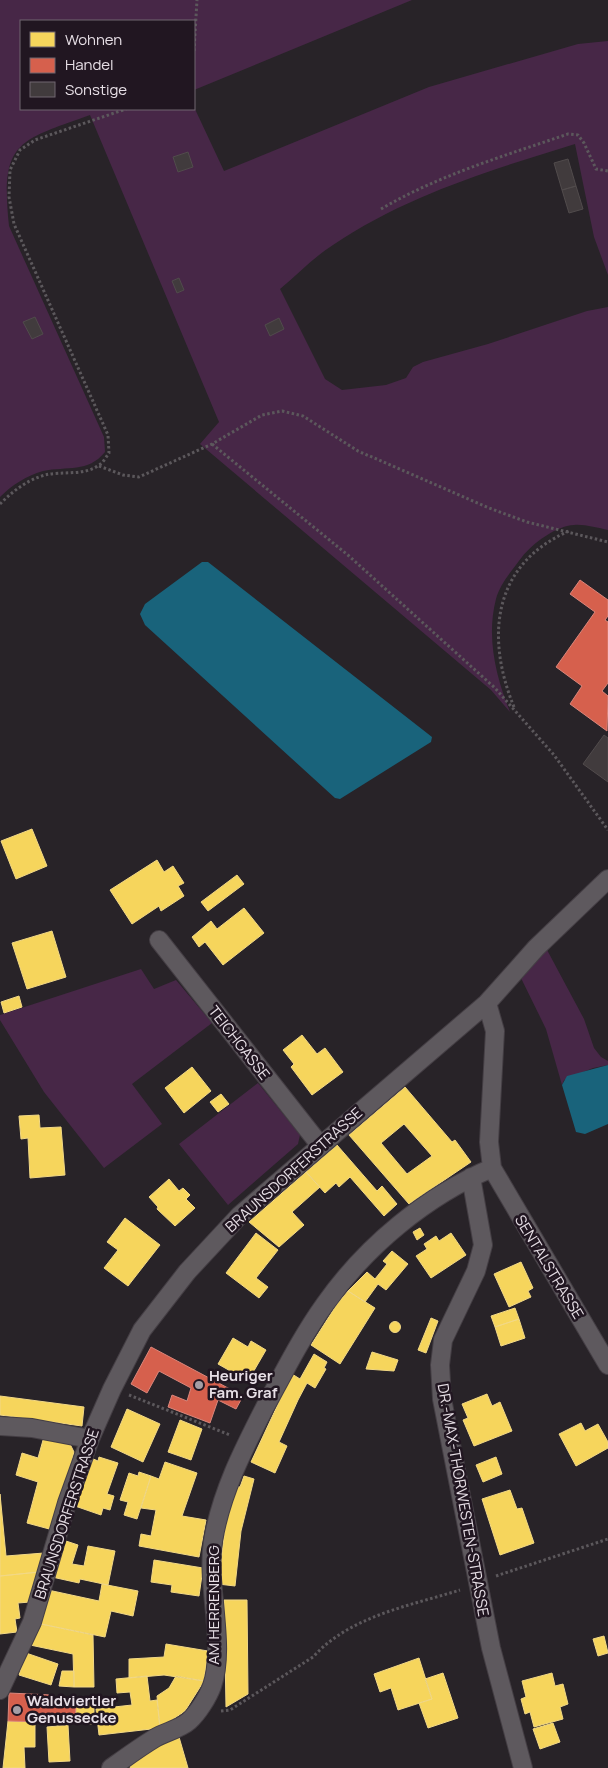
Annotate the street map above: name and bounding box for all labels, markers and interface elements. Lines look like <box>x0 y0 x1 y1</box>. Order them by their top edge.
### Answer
legend <box>20 20 195 110</box>
text: Wohnen <box>65 29 122 50</box>
text: Handel <box>65 54 114 75</box>
text: Sonstige <box>65 79 127 100</box>
street label: TEICHGASSE <box>204 1001 275 1084</box>
street label: BRAUNSDORFERSTRASSE <box>221 1102 367 1237</box>
street label: SENTALSTRASSE <box>510 1211 589 1323</box>
place label: Heuriger Fam. Graf <box>209 1365 278 1403</box>
marker: Heuriger Fam. Graf <box>193 1379 205 1391</box>
street label: DR.-MAX-THORWESTEN-STRASSE <box>433 1382 494 1618</box>
street label: BRAUNSDORFERSTRASSE <box>29 1426 104 1602</box>
street label: AM HERRENBERG <box>203 1545 224 1665</box>
place label: Waldviertler Genussecke <box>27 1690 116 1728</box>
marker: Waldviertler Genussecke <box>11 1704 23 1716</box>

